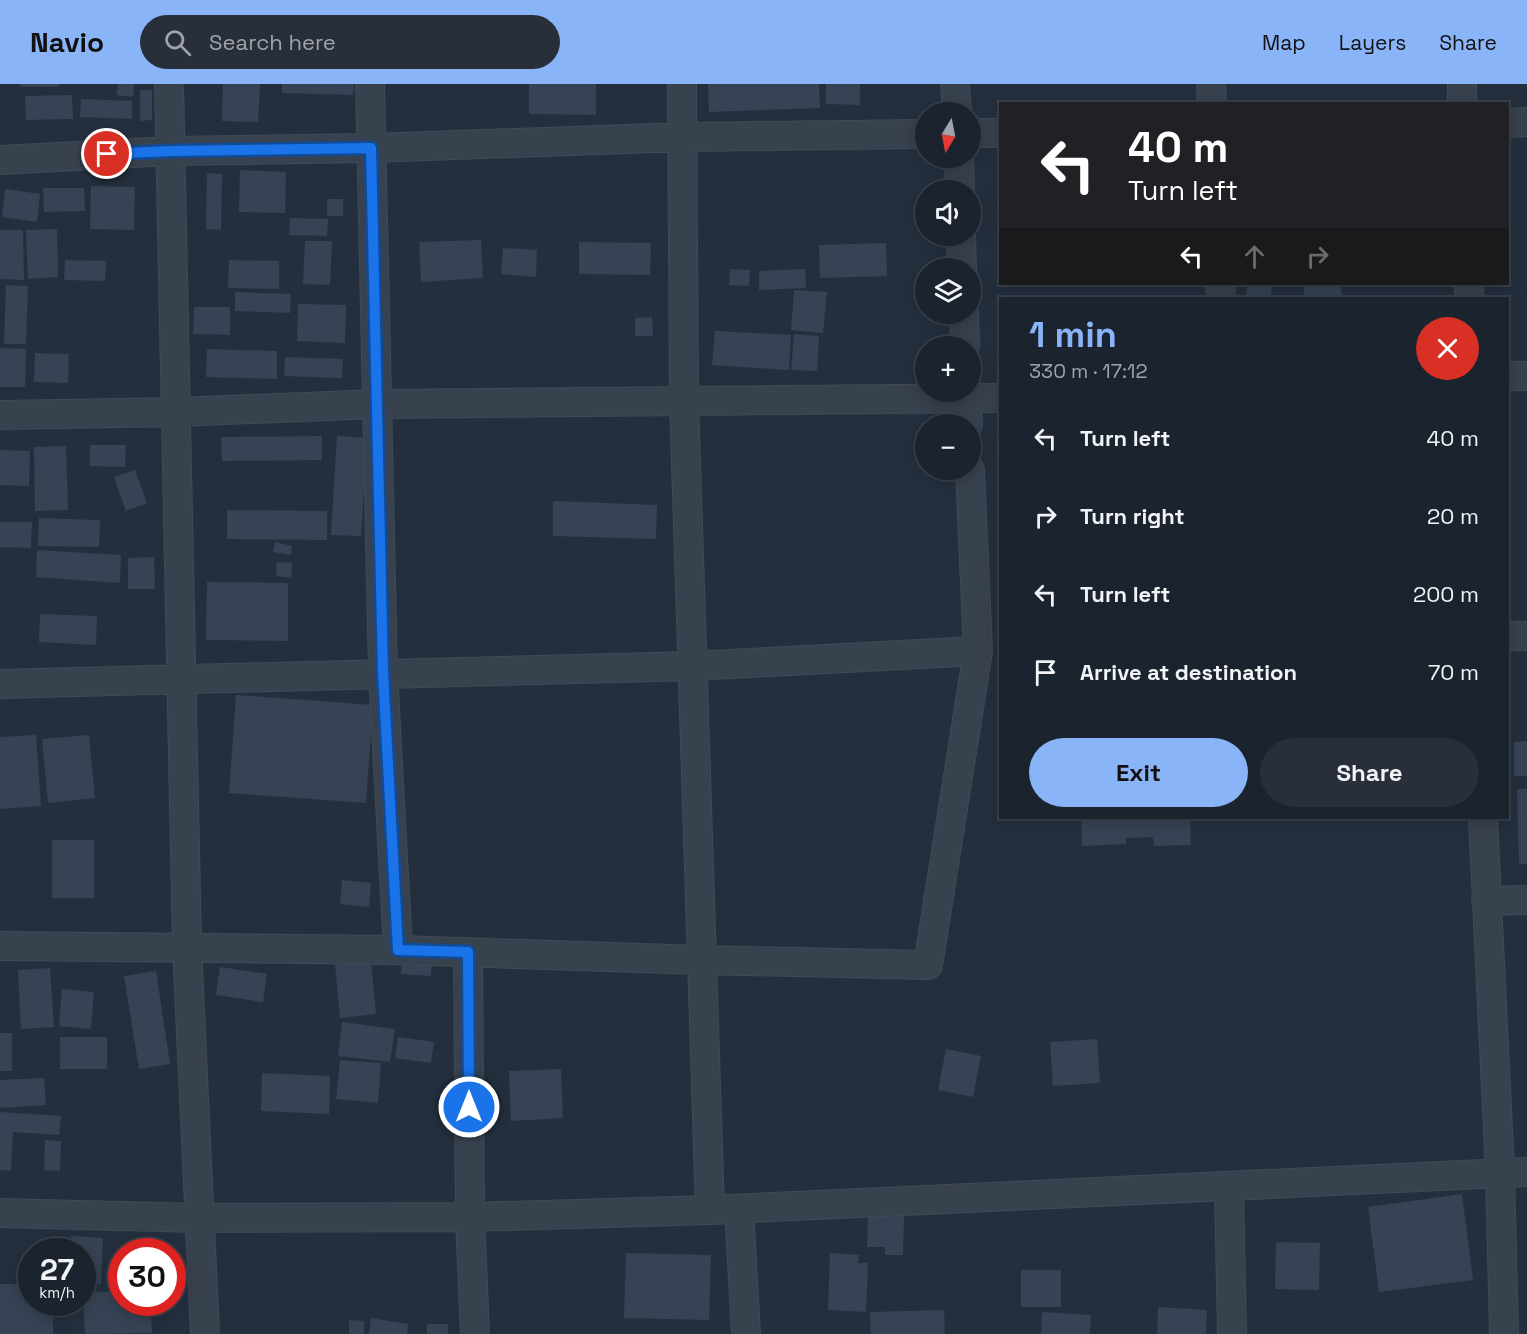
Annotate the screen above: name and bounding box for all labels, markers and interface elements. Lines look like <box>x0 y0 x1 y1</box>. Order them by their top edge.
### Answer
search box <box>140 15 560 69</box>
text: Navio <box>30 24 104 60</box>
icon: search <box>161 26 194 59</box>
text: Search here <box>209 28 336 56</box>
text: Map <box>1262 29 1306 56</box>
text: Layers <box>1339 29 1406 56</box>
text: Share <box>1439 29 1497 56</box>
north arrow <box>915 102 981 168</box>
map controls <box>915 102 981 480</box>
text: 40 m <box>1128 121 1228 174</box>
icon: left <box>1029 126 1107 204</box>
pin <box>81 128 132 179</box>
icon: arrive <box>90 137 123 170</box>
text: Turn left <box>1128 173 1238 208</box>
button: sound <box>915 180 981 246</box>
icon: left <box>1175 240 1208 273</box>
icon: ahead <box>1238 240 1271 273</box>
icon: right <box>1301 240 1334 273</box>
button: layers <box>915 258 981 324</box>
text: 1 min <box>1029 312 1117 358</box>
button: close <box>1416 317 1479 380</box>
button: + <box>915 336 981 402</box>
text: 330 m · 17:12 <box>1029 358 1147 384</box>
button: − <box>915 414 981 480</box>
icon: left <box>1029 422 1062 455</box>
text: Turn left <box>1080 424 1170 452</box>
text: 40 m <box>1427 424 1479 452</box>
icon: right <box>1029 500 1062 533</box>
text: Turn right <box>1080 502 1185 530</box>
text: 20 m <box>1427 502 1479 530</box>
icon: left <box>1029 578 1062 611</box>
text: Turn left <box>1080 580 1170 608</box>
text: 200 m <box>1413 580 1479 608</box>
icon: arrive <box>1029 656 1062 689</box>
text: Arrive at destination <box>1080 658 1297 686</box>
text: 70 m <box>1428 658 1479 686</box>
button: Exit <box>1029 738 1248 807</box>
button: Share <box>1260 738 1479 807</box>
position arrow <box>437 1075 501 1139</box>
speed limit sign: 30 <box>108 1238 186 1316</box>
text: 27 <box>40 1250 74 1289</box>
text: km/h <box>39 1283 75 1302</box>

